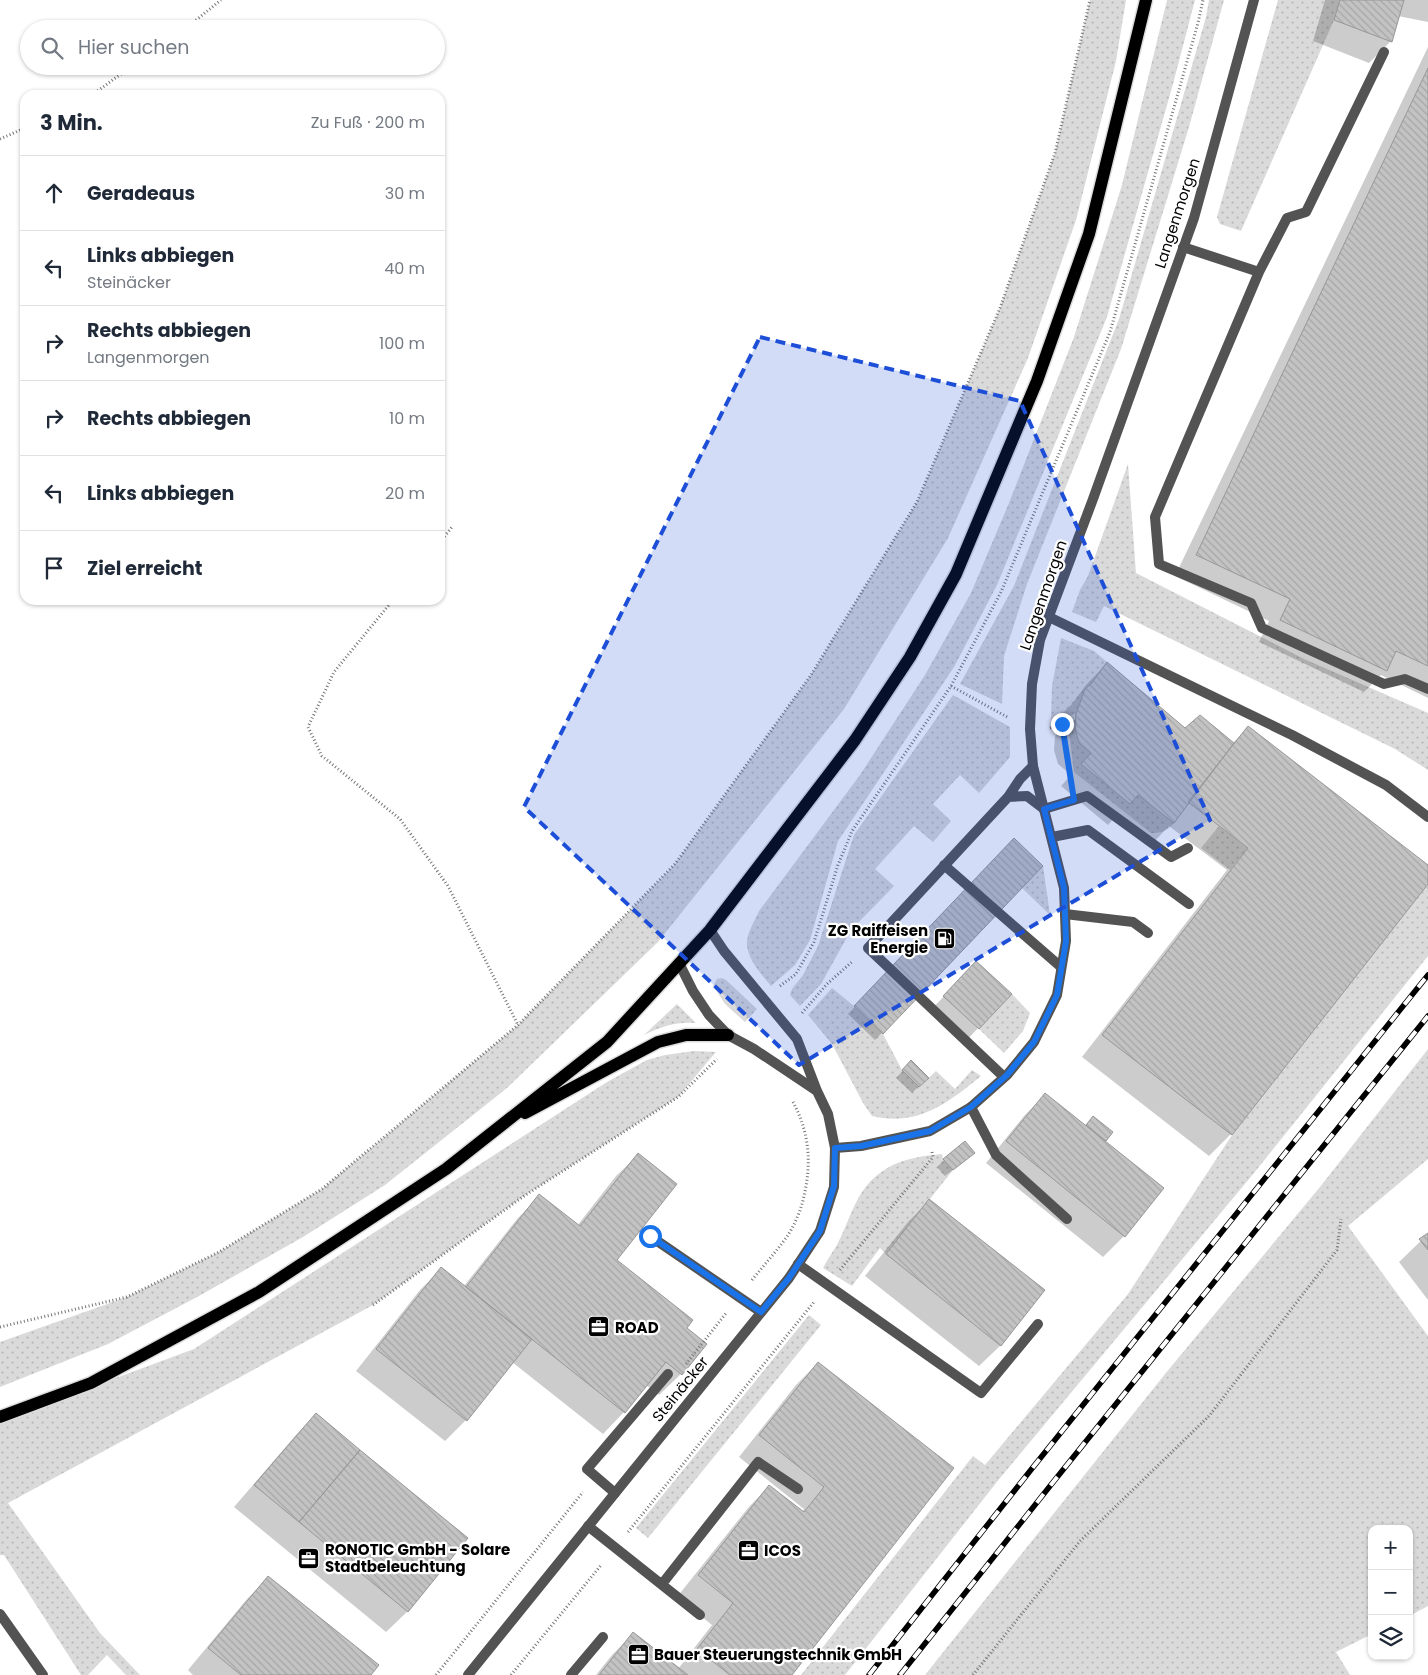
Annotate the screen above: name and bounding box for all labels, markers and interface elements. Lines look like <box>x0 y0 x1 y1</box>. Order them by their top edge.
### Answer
search box <box>20 20 445 75</box>
icon: search <box>38 34 66 62</box>
text: Hier suchen <box>78 34 189 61</box>
text: 3 Min. <box>40 108 103 137</box>
text: Zu Fuß · 200 m <box>311 111 425 134</box>
street label: Langenmorgen <box>1149 155 1205 271</box>
icon: ahead <box>40 179 68 207</box>
text: Geradeaus <box>87 180 195 207</box>
text: 30 m <box>385 182 425 205</box>
text: Links abbiegen <box>87 242 234 269</box>
icon: left <box>40 254 68 282</box>
text: 40 m <box>384 257 425 280</box>
text: Steinäcker <box>87 271 171 294</box>
text: Rechts abbiegen <box>87 317 251 344</box>
icon: right <box>40 329 68 357</box>
text: 100 m <box>379 332 425 355</box>
text: Langenmorgen <box>87 346 210 369</box>
icon: right <box>40 404 68 432</box>
text: Rechts abbiegen <box>87 405 251 432</box>
text: 10 m <box>389 407 425 430</box>
icon: left <box>40 479 68 507</box>
text: Links abbiegen <box>87 480 234 507</box>
text: 20 m <box>385 482 425 505</box>
street label: Langenmorgen <box>1014 537 1072 653</box>
icon: arrive <box>40 554 68 582</box>
text: Ziel erreicht <box>87 555 203 582</box>
route end <box>1051 713 1074 736</box>
place label: ZG Raiffeisen Energie <box>828 920 928 958</box>
fuel station icon: ZG Raiffeisen Energie <box>932 927 956 951</box>
route start <box>639 1225 662 1248</box>
office icon: ROAD <box>587 1315 611 1339</box>
place label: ROAD <box>615 1317 659 1338</box>
street label: Steinäcker <box>647 1351 713 1426</box>
map controls <box>1368 1525 1413 1660</box>
button: + <box>1368 1525 1413 1570</box>
office icon: ICOS <box>736 1538 760 1562</box>
place label: RONOTIC GmbH - Solare Stadtbeleuchtung <box>325 1539 510 1577</box>
place label: ICOS <box>764 1540 801 1561</box>
office icon: RONOTIC GmbH - Solare Stadtbeleuchtung <box>297 1546 321 1570</box>
button: − <box>1368 1570 1413 1615</box>
button: layers <box>1368 1615 1413 1660</box>
office icon: Bauer Steuerungstechnik GmbH <box>626 1642 650 1666</box>
place label: Bauer Steuerungstechnik GmbH <box>654 1644 902 1665</box>

